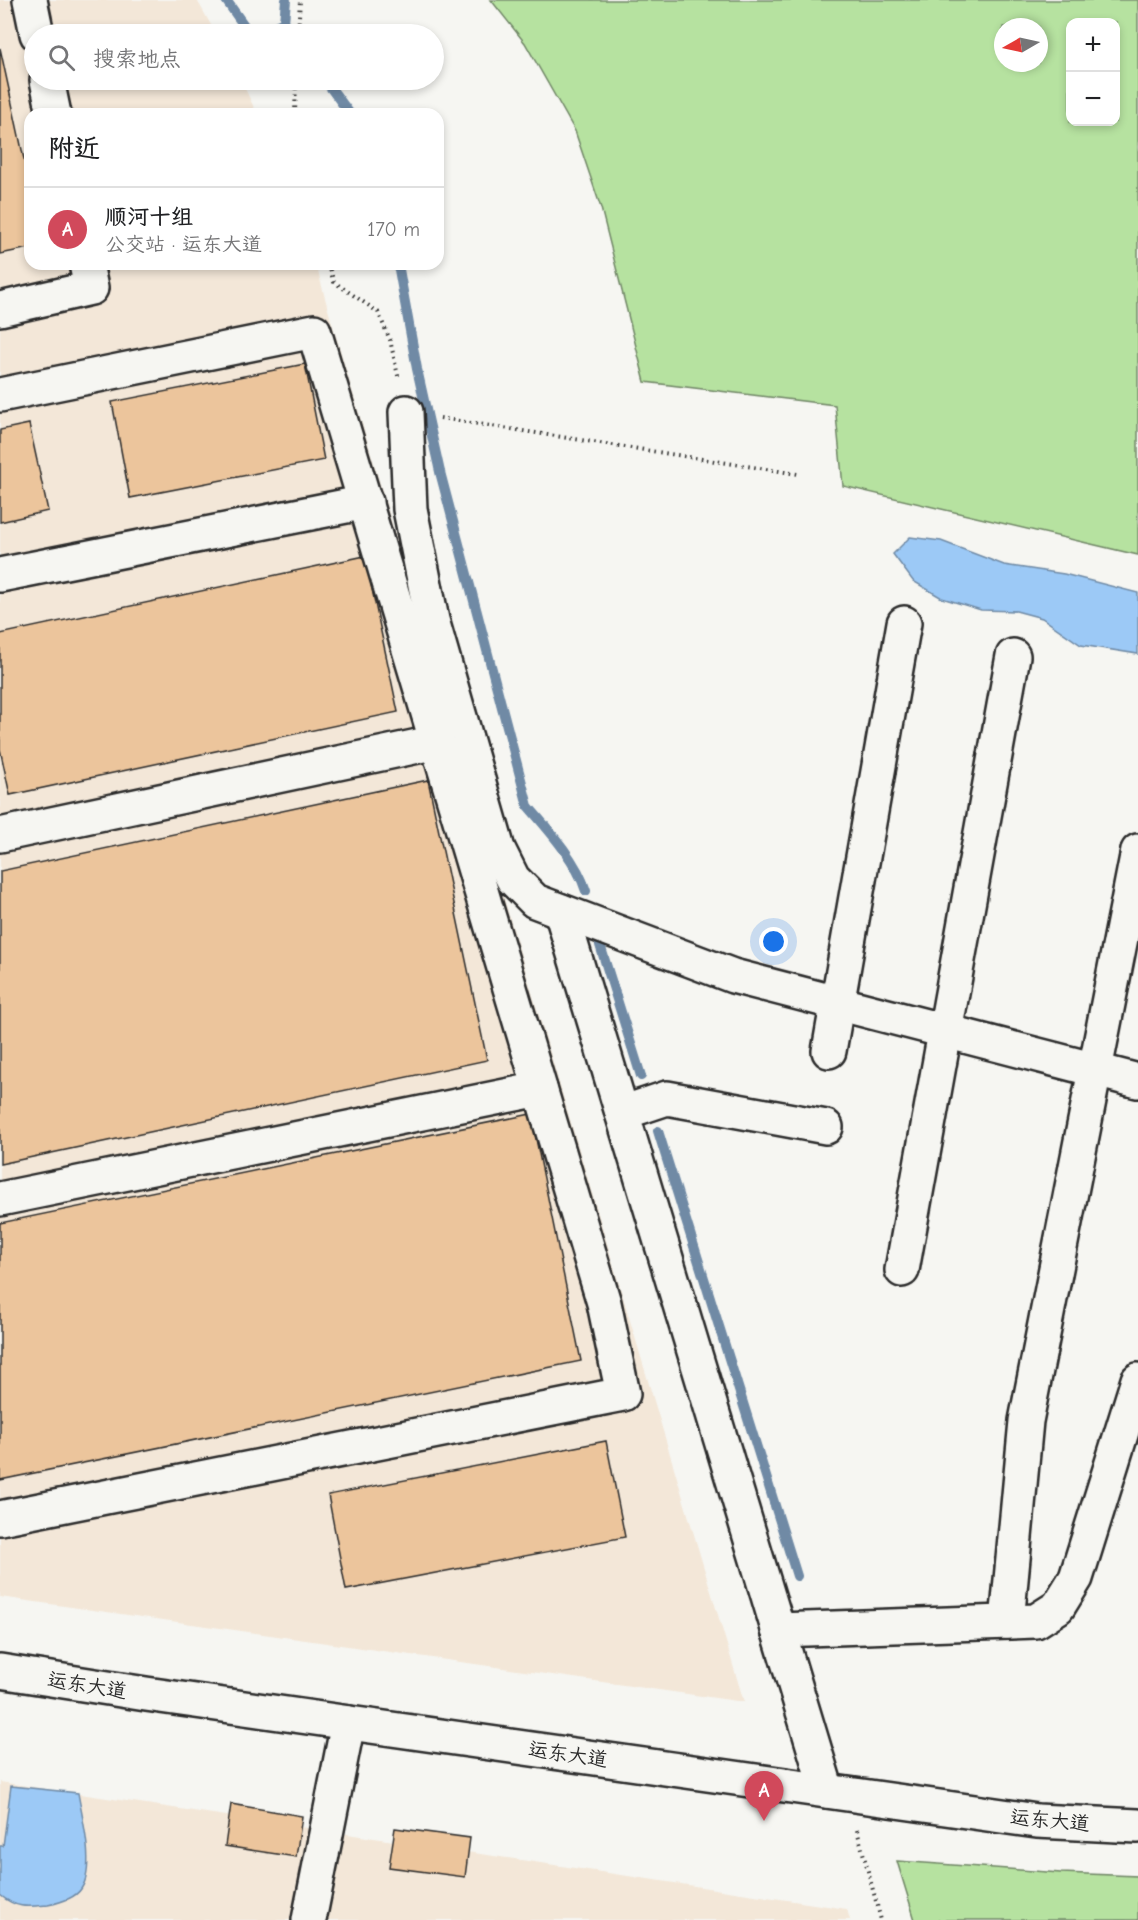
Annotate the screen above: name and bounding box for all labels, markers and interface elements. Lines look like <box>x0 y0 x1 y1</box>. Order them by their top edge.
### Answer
north arrow <box>994 18 1048 72</box>
map controls <box>1066 18 1120 126</box>
button: + <box>1066 18 1120 72</box>
search box <box>24 24 444 90</box>
icon: search <box>45 41 78 74</box>
text: 搜索地点 <box>93 46 181 72</box>
button: − <box>1066 72 1120 126</box>
text: 附近 <box>48 134 100 164</box>
text: 顺河十组 <box>105 204 193 230</box>
text: A <box>62 218 73 241</box>
text: 170 m <box>367 218 420 241</box>
text: 公交站 · 运东大道 <box>105 233 262 256</box>
your location <box>759 927 788 956</box>
street label: 运东大道 <box>46 1668 128 1703</box>
street label: 运东大道 <box>527 1738 609 1771</box>
pin: A <box>744 1772 783 1821</box>
street label: 运东大道 <box>1009 1806 1091 1835</box>

